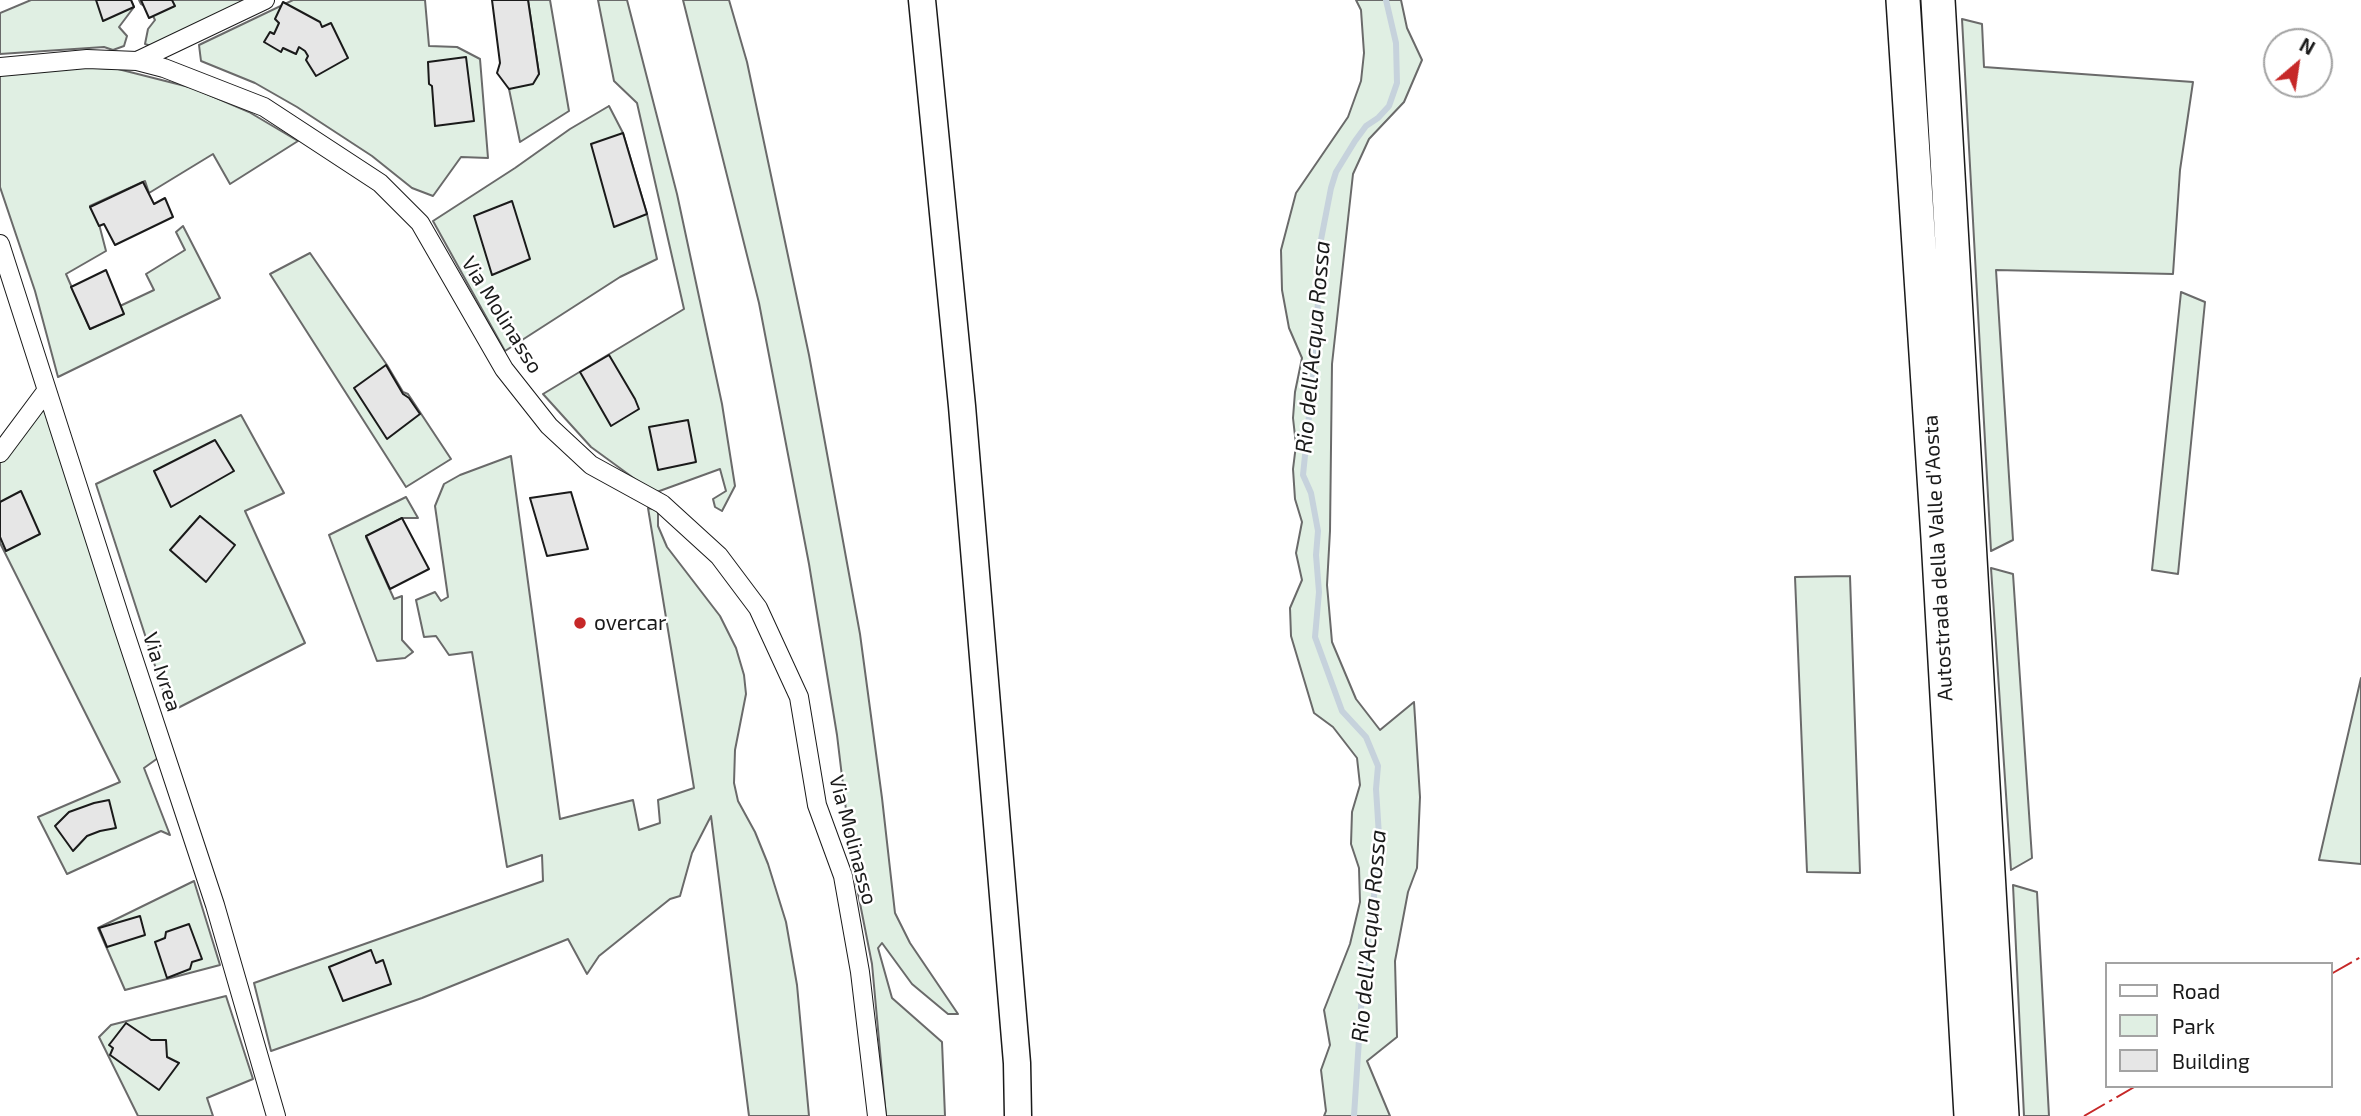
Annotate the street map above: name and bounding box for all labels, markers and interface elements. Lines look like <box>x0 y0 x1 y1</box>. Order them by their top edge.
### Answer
north arrow <box>2263 28 2333 98</box>
text: N <box>2296 33 2319 59</box>
water label: Rio dell'Acqua Rossa <box>1290 239 1336 455</box>
street label: Via Molinasso <box>456 252 548 378</box>
street label: Autostrada della Valle d'Aosta <box>1918 414 1958 702</box>
place label: overcar <box>594 610 666 636</box>
marker: overcar <box>572 615 588 631</box>
street label: Via Ivrea <box>137 629 187 715</box>
street label: Via Molinasso <box>824 773 882 907</box>
water label: Rio dell'Acqua Rossa <box>1346 828 1392 1044</box>
legend <box>2106 962 2333 1088</box>
text: Road <box>2172 978 2220 1003</box>
text: Park <box>2172 1013 2215 1038</box>
text: Building <box>2172 1048 2250 1073</box>

